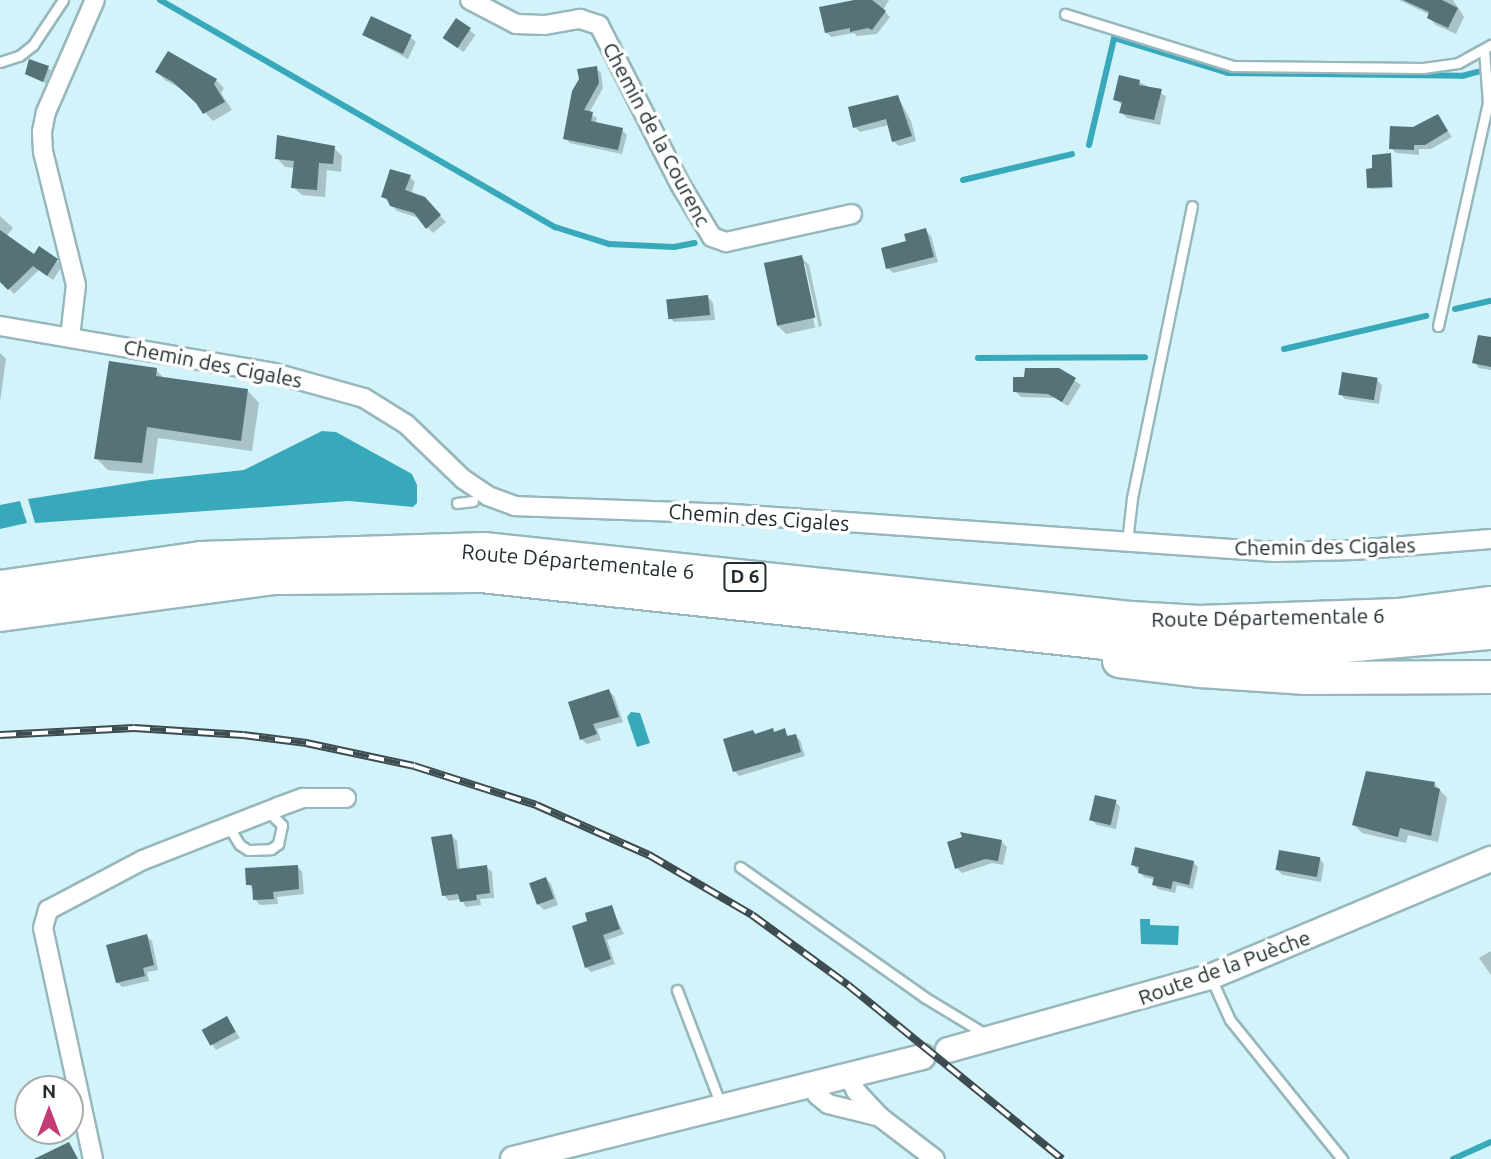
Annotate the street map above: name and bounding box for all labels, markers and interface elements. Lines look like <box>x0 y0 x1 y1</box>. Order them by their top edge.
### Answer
street label: Chemin de la Courenc <box>598 38 716 230</box>
street label: Chemin des Cigales <box>122 333 304 393</box>
street label: Chemin des Cigales <box>668 498 850 536</box>
street label: Chemin des Cigales <box>1234 532 1416 560</box>
street label: Route Départementale 6 <box>461 538 695 584</box>
road number: D 6 <box>722 562 768 592</box>
street label: Route Départementale 6 <box>1151 602 1385 632</box>
street label: Route de la Puèche <box>1135 924 1313 1010</box>
north arrow <box>14 1075 84 1145</box>
text: N <box>42 1080 56 1102</box>

